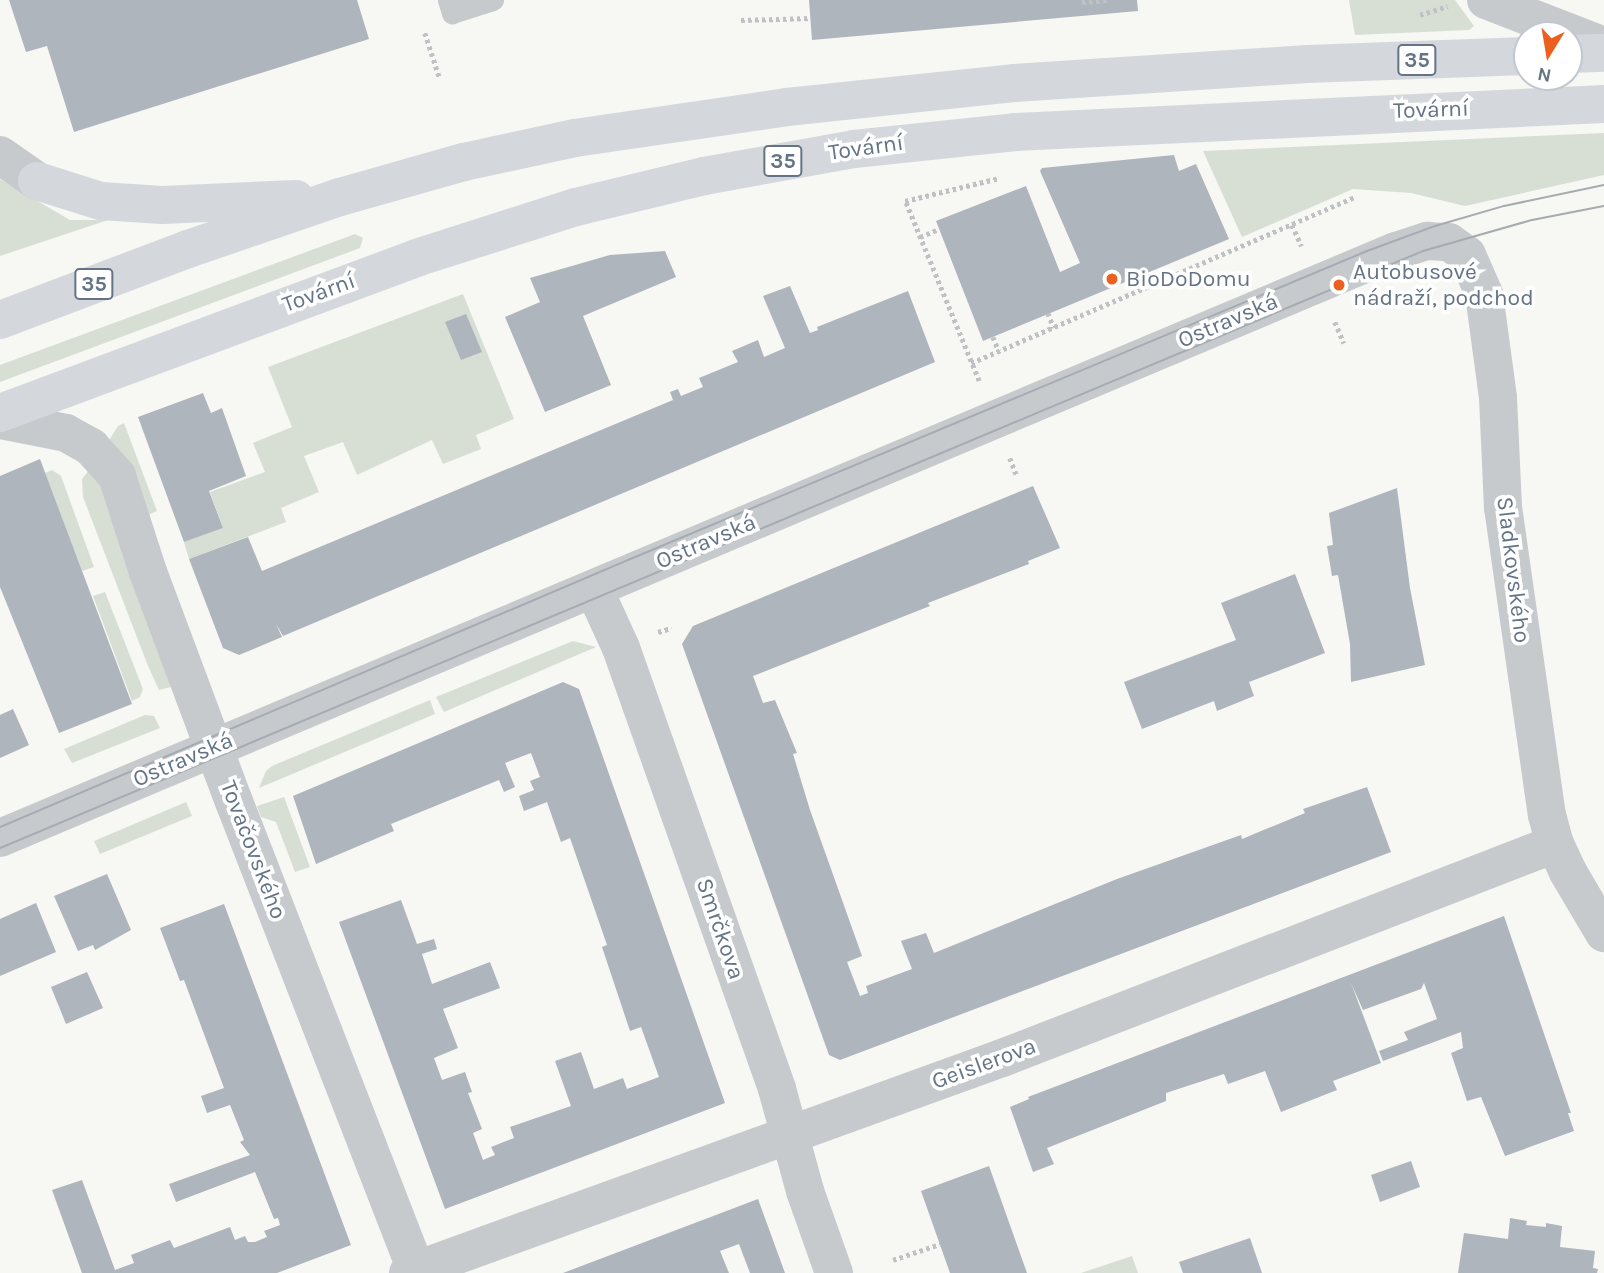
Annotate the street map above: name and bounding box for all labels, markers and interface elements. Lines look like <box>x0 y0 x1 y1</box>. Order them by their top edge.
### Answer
north arrow <box>1513 21 1583 91</box>
road number: 35 <box>1396 42 1438 78</box>
text: N <box>1536 63 1553 87</box>
street label: Tovární <box>1393 95 1469 125</box>
street label: Tovární <box>827 129 905 167</box>
road number: 35 <box>762 144 804 178</box>
place label: Autobusové nádraží, podchod <box>1353 258 1534 312</box>
place label: BioDoDomu <box>1126 265 1251 293</box>
road number: 35 <box>73 266 115 302</box>
street label: Tovární <box>279 267 359 319</box>
marker: BioDoDomu <box>1104 271 1120 287</box>
marker: Autobusové nádraží, podchod <box>1331 277 1347 293</box>
street label: Ostravská <box>1174 288 1282 354</box>
street label: Sladkovského <box>1490 495 1536 645</box>
street label: Ostravská <box>652 509 760 575</box>
street label: Ostravská <box>129 727 237 793</box>
street label: Tovačovského <box>214 777 292 923</box>
street label: Smrčkova <box>690 875 750 983</box>
street label: Geislerova <box>928 1032 1040 1096</box>

